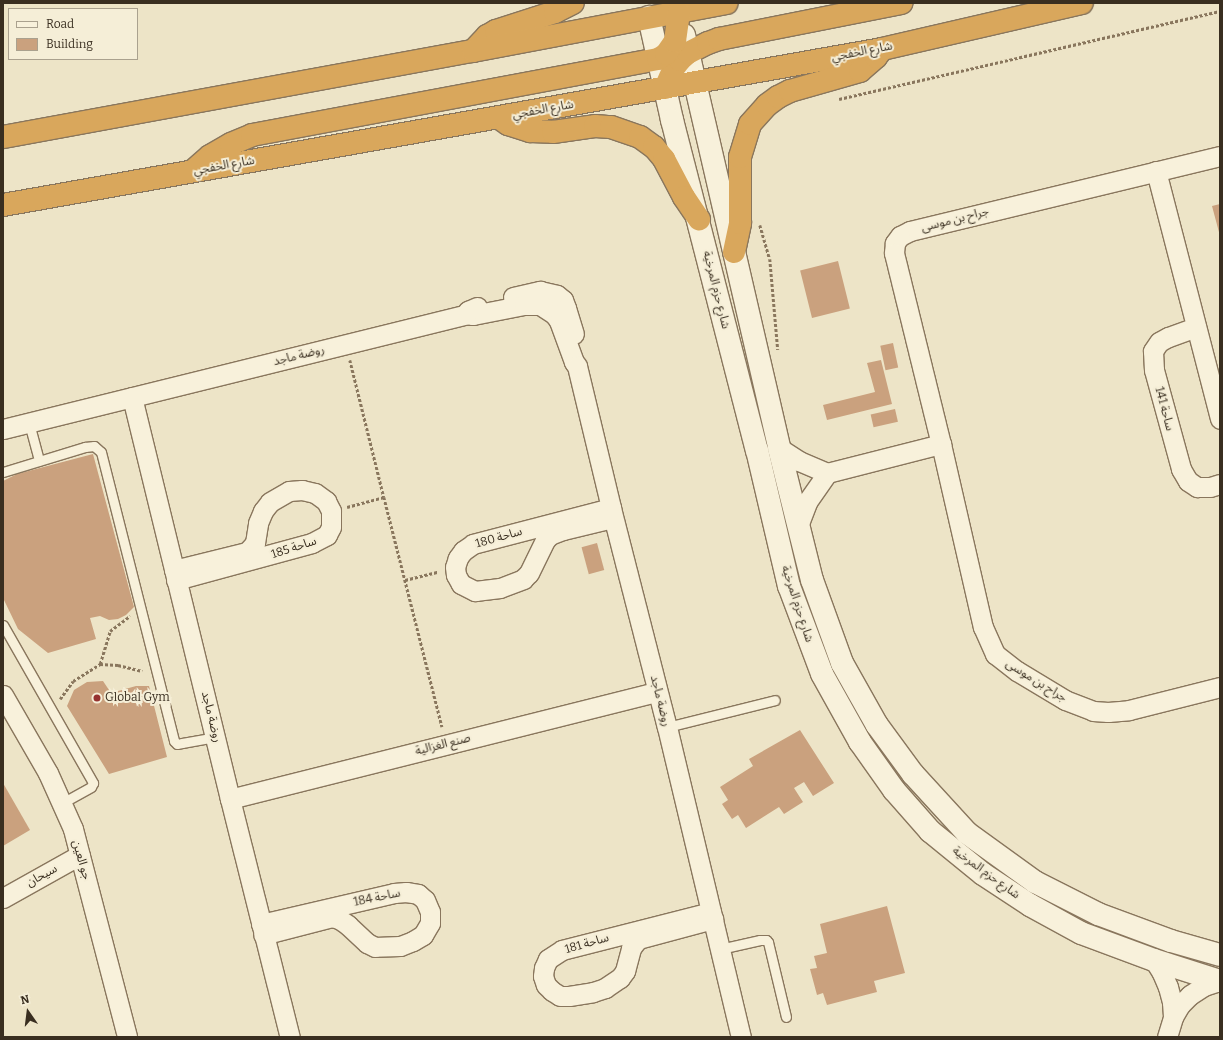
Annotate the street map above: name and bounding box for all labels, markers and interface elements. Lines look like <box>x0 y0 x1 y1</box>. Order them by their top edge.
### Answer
legend <box>8 8 138 60</box>
text: Road <box>46 17 74 31</box>
text: Building <box>46 37 93 51</box>
street label: شارع الخفجي <box>830 39 894 65</box>
street label: شارع الخفجي <box>511 98 575 122</box>
street label: شارع الخفجي <box>192 154 256 178</box>
street label: جراح بن موسى <box>920 205 990 235</box>
street label: شارع حزم المرخية <box>699 249 733 331</box>
street label: روضة ماجد <box>272 343 326 369</box>
street label: ساحة 141 <box>1151 385 1177 433</box>
street label: ساحة 180 <box>474 524 524 552</box>
street label: ساحة 185 <box>270 534 318 562</box>
street label: شارع حزم المرخية <box>778 564 816 644</box>
street label: جراح بن موسى <box>1003 657 1069 705</box>
street label: روضة ماجد <box>647 674 673 728</box>
street label: روضة ماجد <box>198 690 224 744</box>
place label: Global Gym <box>105 691 170 705</box>
marker: Global Gym <box>92 693 102 703</box>
street label: صنع الغزالية <box>414 731 472 759</box>
street label: جو العين <box>68 839 94 881</box>
street label: شارع حزم المرخية <box>949 844 1023 902</box>
street label: سيحان <box>24 862 60 890</box>
street label: ساحة 184 <box>352 886 402 910</box>
street label: ساحة 181 <box>563 931 611 957</box>
north arrow <box>8 992 48 1032</box>
text: N <box>19 993 31 1007</box>

